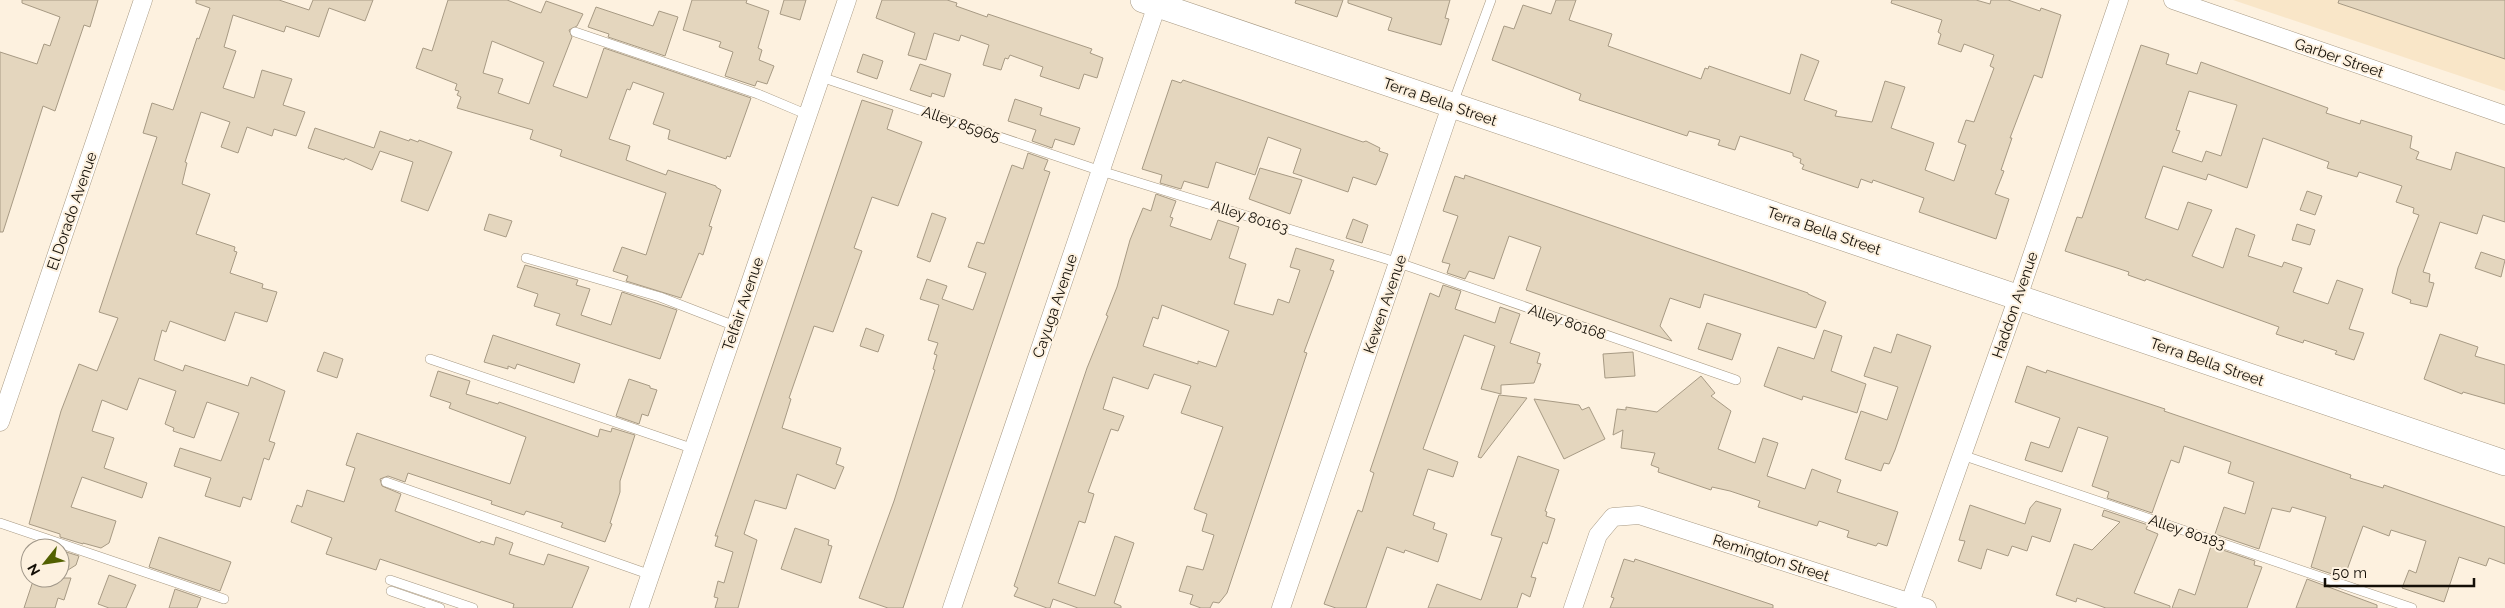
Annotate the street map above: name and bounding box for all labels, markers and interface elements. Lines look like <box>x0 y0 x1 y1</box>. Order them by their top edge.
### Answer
street label: Garber Street <box>2292 34 2386 82</box>
street label: Terra Bella Street <box>1381 74 1499 130</box>
street label: Alley 85965 <box>920 102 1002 146</box>
street label: El Dorado Avenue <box>43 149 101 273</box>
street label: Alley 80163 <box>1209 197 1291 237</box>
street label: Terra Bella Street <box>1765 203 1883 259</box>
street label: Haddon Avenue <box>1988 249 2042 361</box>
street label: Cayuga Avenue <box>1029 251 1081 360</box>
street label: Kewen Avenue <box>1360 252 1410 356</box>
street label: Telfair Avenue <box>719 255 767 353</box>
street label: Alley 80168 <box>1526 300 1608 344</box>
street label: Terra Bella Street <box>2148 334 2266 390</box>
street label: Alley 80183 <box>2146 510 2228 554</box>
street label: Remington Street <box>1710 531 1832 585</box>
north arrow <box>20 538 70 588</box>
scale bar <box>2325 556 2474 588</box>
text: N <box>24 561 43 578</box>
text: 50 m <box>2332 564 2367 582</box>

